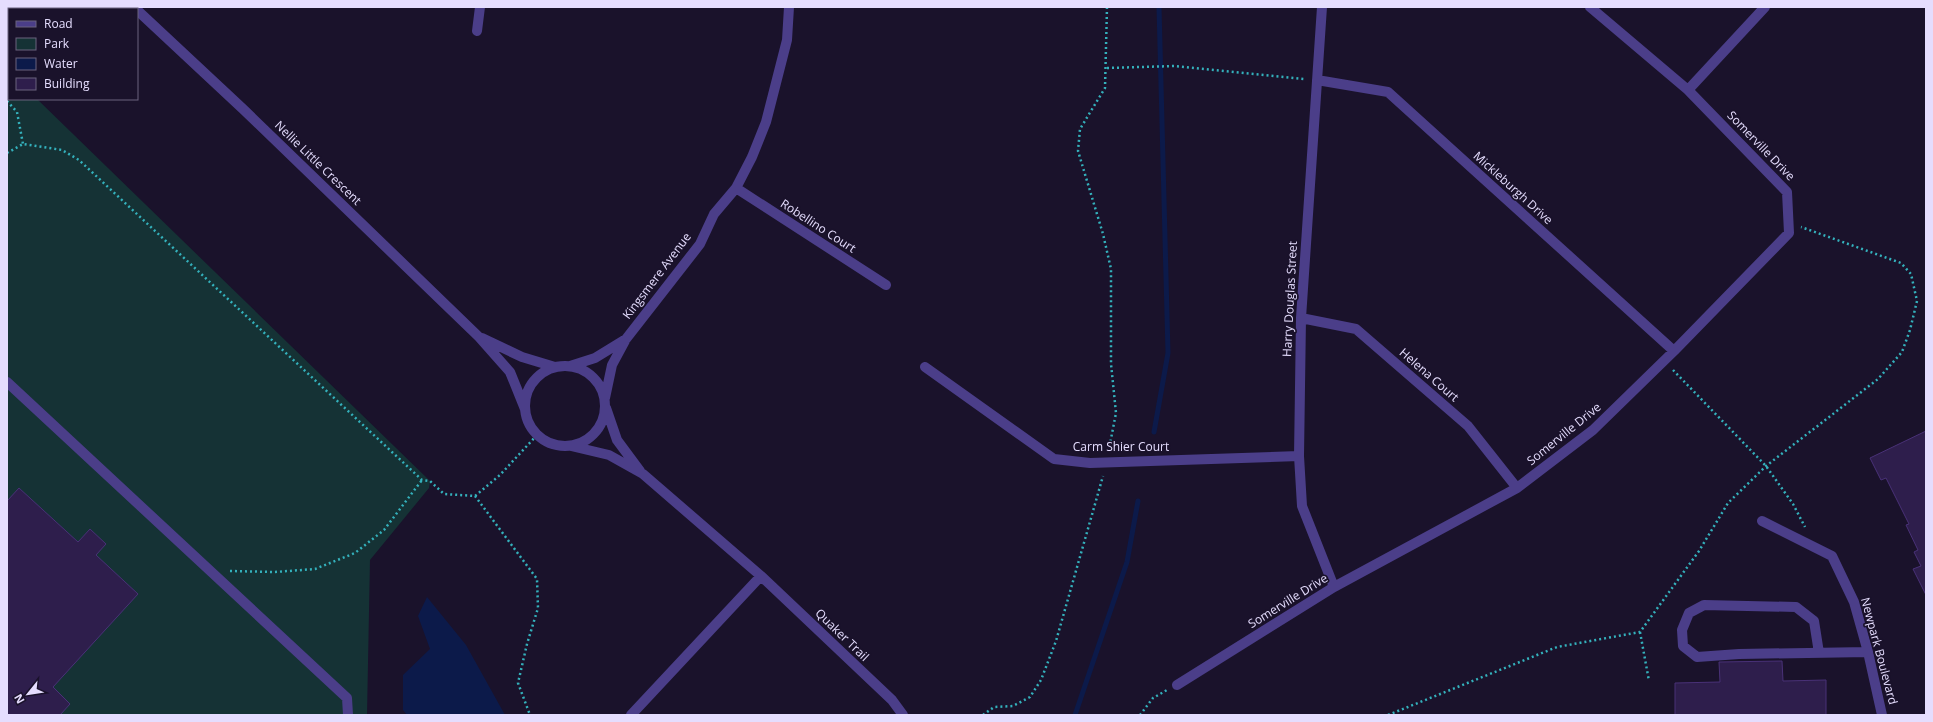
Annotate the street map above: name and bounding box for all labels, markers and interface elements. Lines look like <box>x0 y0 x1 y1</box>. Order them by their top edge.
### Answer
legend <box>8 8 138 100</box>
text: Road <box>44 15 73 32</box>
text: Park <box>44 35 70 52</box>
text: Water <box>44 55 78 72</box>
text: Building <box>44 75 90 92</box>
street label: Somerville Drive <box>1724 107 1799 184</box>
street label: Nellie Little Crescent <box>271 117 365 209</box>
street label: Mickleburgh Drive <box>1470 147 1557 228</box>
street label: Robellino Court <box>777 195 859 256</box>
street label: Kingsmere Avenue <box>618 229 695 322</box>
street label: Harry Douglas Street <box>1278 240 1301 357</box>
street label: Helena Court <box>1396 344 1463 405</box>
street label: Somerville Drive <box>1523 398 1605 469</box>
street label: Carm Shier Court <box>1073 438 1169 455</box>
street label: Somerville Drive <box>1245 569 1331 632</box>
street label: Newpark Boulevard <box>1857 595 1902 706</box>
street label: Quaker Trail <box>812 605 873 665</box>
north arrow <box>8 674 48 714</box>
text: N <box>10 692 28 707</box>

